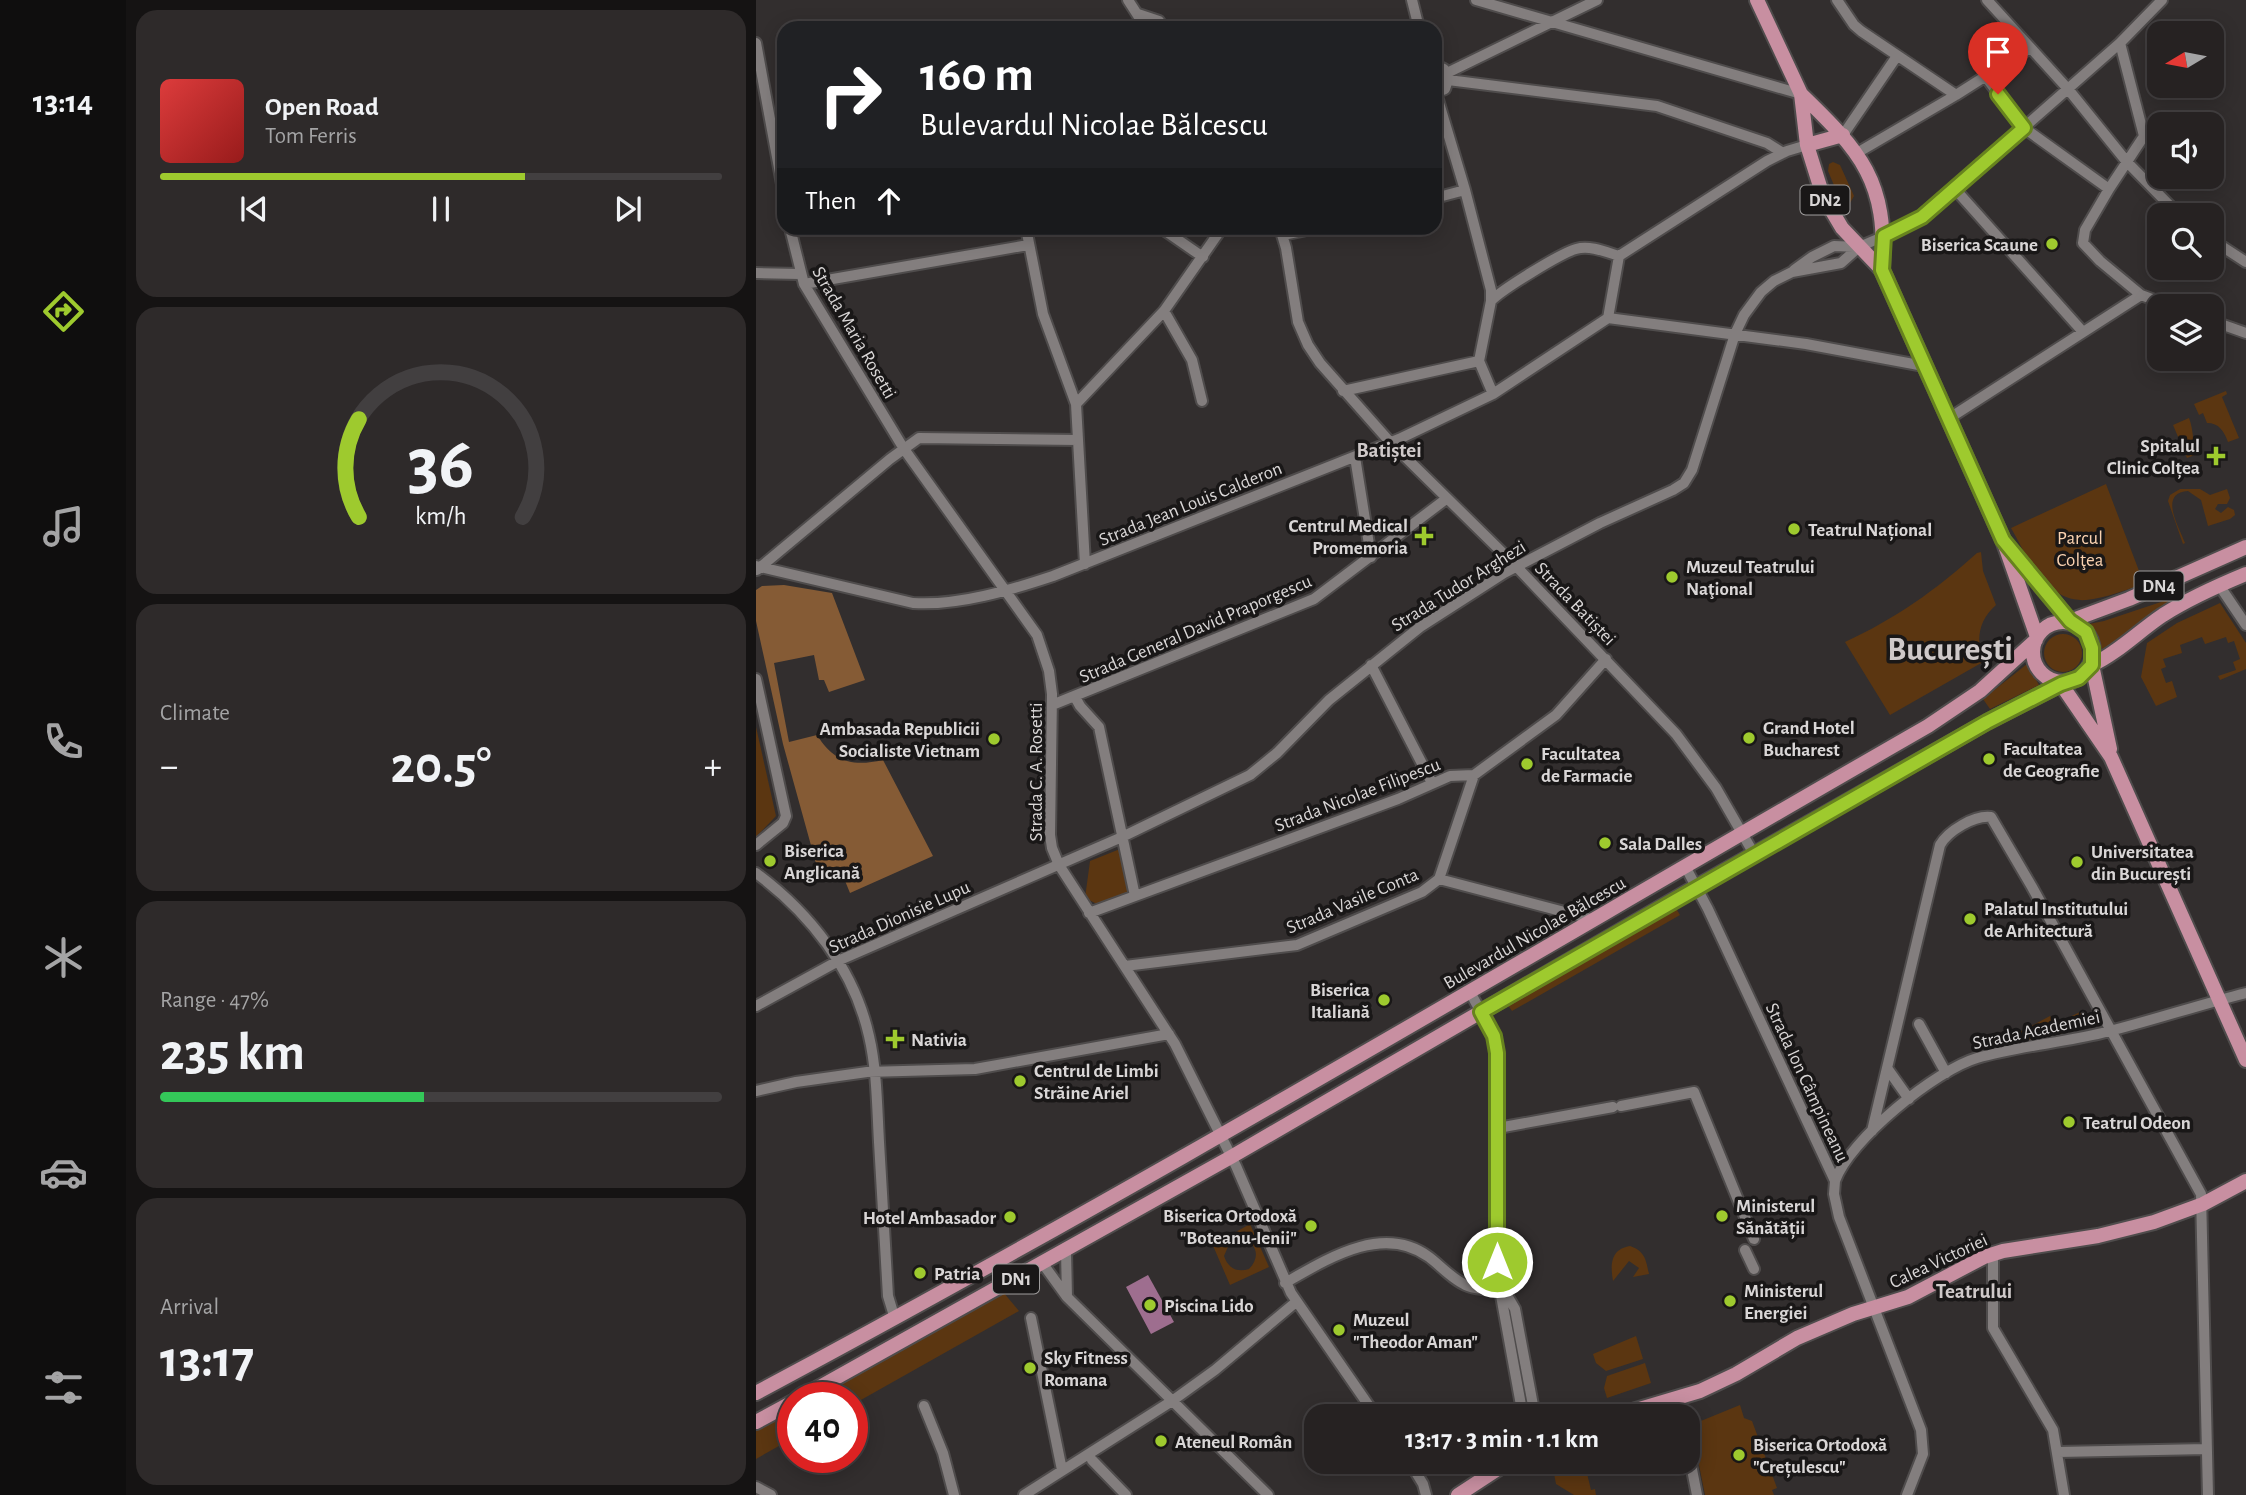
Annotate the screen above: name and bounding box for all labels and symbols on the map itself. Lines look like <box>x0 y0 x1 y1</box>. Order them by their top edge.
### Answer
north arrow <box>2147 21 2224 98</box>
pin <box>1968 22 2028 94</box>
road number: DN2 <box>1800 186 1850 215</box>
place label: Biserica Scaune <box>1921 236 2038 255</box>
marker: Biserica Scaune <box>2044 236 2060 252</box>
street label: Strada Maria Rosetti <box>808 263 899 402</box>
place label: Spitalul Clinic Colțea <box>2107 437 2200 480</box>
district label: Batiștei <box>1356 440 1422 463</box>
marker: Spitalul Clinic Colțea <box>2206 446 2226 466</box>
street label: Strada Jean Louis Calderon <box>1096 459 1285 550</box>
place label: Centrul Medical Promemoria <box>1289 517 1408 558</box>
marker: Teatrul Național <box>1786 521 1802 537</box>
place label: Teatrul Național <box>1808 521 1932 542</box>
marker: Centrul Medical Promemoria <box>1414 526 1434 546</box>
park label: Parcul Colţea <box>2057 529 2104 570</box>
street label: Strada Tudor Arghezi <box>1388 537 1529 635</box>
place label: Muzeul Teatrului Naţional <box>1686 558 1815 599</box>
street label: Strada Batiștei <box>1530 559 1619 650</box>
marker: Muzeul Teatrului Naţional <box>1664 569 1680 585</box>
street label: Strada General David Praporgescu <box>1077 572 1315 687</box>
road number: DN4 <box>2134 572 2184 600</box>
district label: București <box>1887 634 2013 669</box>
street label: Strada C. A. Rosetti <box>1027 702 1046 842</box>
place label: Grand Hotel Bucharest <box>1763 719 1855 760</box>
place label: Ambasada Republicii Socialiste Vietnam <box>819 720 980 761</box>
marker: Grand Hotel Bucharest <box>1741 730 1757 746</box>
marker: Ambasada Republicii Socialiste Vietnam <box>986 731 1002 747</box>
place label: Facultatea de Geografie <box>2003 740 2100 781</box>
place label: Facultatea de Farmacie <box>1541 745 1632 786</box>
marker: Facultatea de Geografie <box>1981 751 1997 767</box>
street label: Strada Nicolae Filipescu <box>1272 755 1443 836</box>
marker: Facultatea de Farmacie <box>1519 756 1535 772</box>
marker: Sala Dalles <box>1597 835 1613 851</box>
place label: Sala Dalles <box>1619 835 1702 854</box>
place label: Biserica Anglicană <box>784 842 860 883</box>
place label: Universitatea din București <box>2091 843 2194 885</box>
marker: Biserica Anglicană <box>762 853 778 869</box>
marker: Universitatea din București <box>2069 854 2085 870</box>
street label: Strada Vasile Conta <box>1284 865 1422 938</box>
street label: Bulevardul Nicolae Bălcescu <box>1441 873 1629 993</box>
street label: Strada Dionisie Lupu <box>826 878 973 957</box>
place label: Palatul Institutului de Arhitectură <box>1984 900 2128 941</box>
marker: Palatul Institutului de Arhitectură <box>1962 911 1978 927</box>
place label: Biserica Italiană <box>1310 981 1370 1022</box>
marker: Biserica Italiană <box>1376 992 1392 1008</box>
street label: Strada Ion Câmpineanu <box>1762 1000 1852 1165</box>
street label: Strada Academiei <box>1971 1008 2102 1053</box>
marker: Nativia <box>885 1029 905 1049</box>
place label: Nativia <box>911 1031 967 1050</box>
place label: Centrul de Limbi Străine Ariel <box>1034 1062 1159 1103</box>
marker: Centrul de Limbi Străine Ariel <box>1012 1073 1028 1089</box>
marker: Teatrul Odeon <box>2061 1114 2077 1130</box>
place label: Teatrul Odeon <box>2083 1114 2191 1133</box>
place label: Ministerul Sănătății <box>1736 1197 1815 1240</box>
place label: Biserica Ortodoxă "Boteanu-Ienii" <box>1163 1207 1297 1248</box>
marker: Ministerul Sănătății <box>1714 1208 1730 1224</box>
place label: Hotel Ambasador <box>863 1209 996 1228</box>
marker: Hotel Ambasador <box>1002 1209 1018 1225</box>
marker: Biserica Ortodoxă "Boteanu-Ienii" <box>1303 1218 1319 1234</box>
position arrow <box>1460 1225 1534 1299</box>
street label: Calea Victoriei <box>1887 1230 1991 1292</box>
road number: DN1 <box>993 1264 1039 1294</box>
marker: Patria <box>912 1265 928 1281</box>
place label: Patria <box>934 1265 980 1284</box>
district label: Teatrului <box>1936 1281 2012 1302</box>
place label: Ministerul Energiei <box>1744 1282 1823 1323</box>
marker: Ministerul Energiei <box>1722 1293 1738 1309</box>
marker: Piscina Lido <box>1142 1297 1158 1313</box>
place label: Piscina Lido <box>1164 1297 1254 1316</box>
place label: Muzeul "Theodor Aman" <box>1353 1311 1478 1352</box>
marker: Muzeul "Theodor Aman" <box>1331 1322 1347 1338</box>
place label: Sky Fitness Romana <box>1044 1349 1128 1390</box>
marker: Sky Fitness Romana <box>1022 1360 1038 1376</box>
speed limit sign: 40 <box>777 1382 868 1473</box>
marker: Ateneul Român <box>1153 1433 1169 1449</box>
place label: Ateneul Român <box>1175 1433 1292 1452</box>
place label: Biserica Ortodoxă "Crețulescu" <box>1753 1436 1887 1479</box>
marker: Biserica Ortodoxă "Crețulescu" <box>1731 1447 1747 1463</box>

